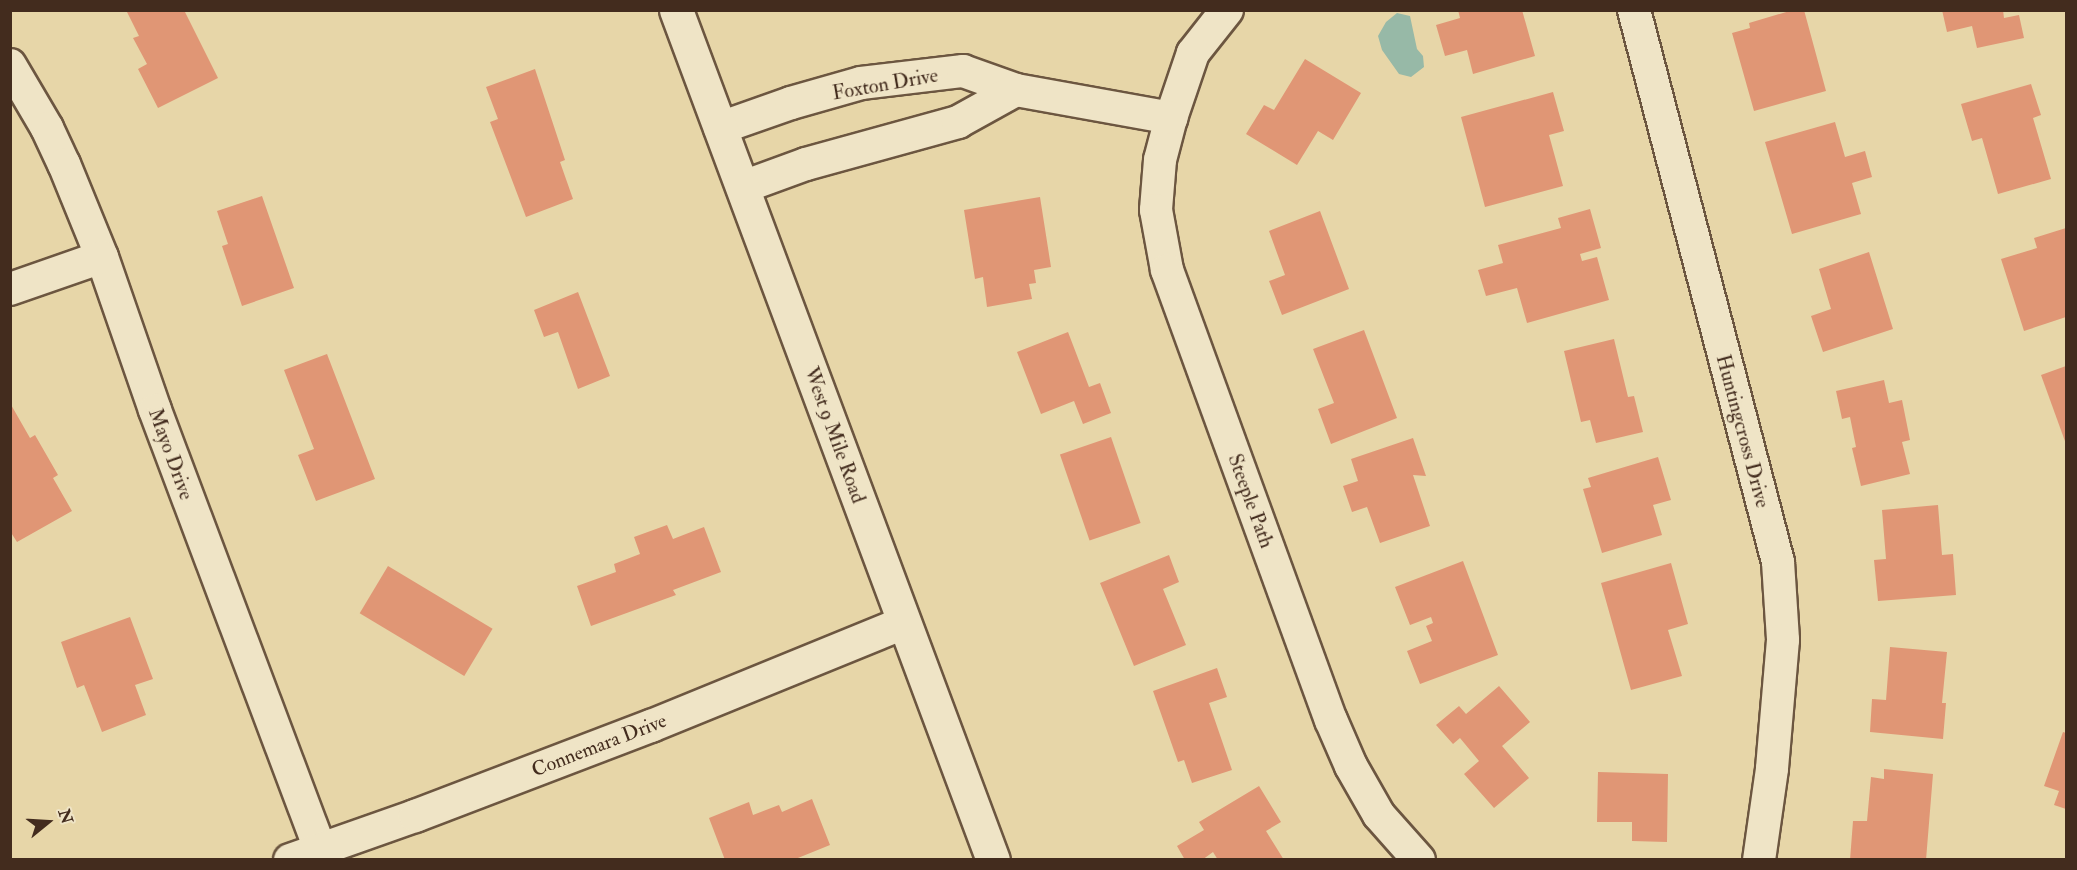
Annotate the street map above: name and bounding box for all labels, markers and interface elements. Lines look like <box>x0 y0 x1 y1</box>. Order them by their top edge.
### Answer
street label: Foxton Drive <box>830 63 940 105</box>
street label: Huntingcross Drive <box>1711 352 1775 510</box>
street label: West 9 Mile Road <box>799 364 871 506</box>
street label: Mayo Drive <box>143 405 199 503</box>
street label: Steeple Path <box>1223 451 1279 551</box>
street label: Connemara Drive <box>528 708 670 782</box>
north arrow <box>18 792 78 852</box>
text: N <box>53 807 77 826</box>

